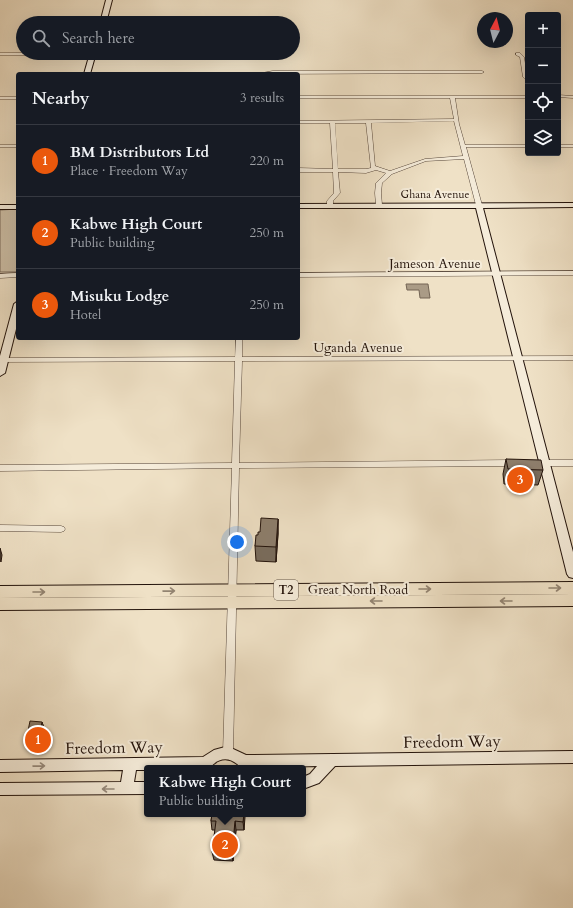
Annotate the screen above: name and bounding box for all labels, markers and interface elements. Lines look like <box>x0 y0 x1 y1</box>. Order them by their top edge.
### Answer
north arrow <box>477 12 513 48</box>
map controls <box>525 12 561 156</box>
button: + <box>525 12 561 48</box>
search box <box>16 16 300 60</box>
icon: search <box>30 27 52 49</box>
text: Search here <box>62 28 135 48</box>
button: − <box>525 48 561 84</box>
button: locate <box>525 84 561 120</box>
text: Nearby <box>32 87 89 110</box>
text: 3 results <box>240 89 284 107</box>
button: layers <box>525 120 561 156</box>
text: BM Distributors Ltd <box>70 142 209 162</box>
text: 1 <box>42 152 48 170</box>
text: 220 m <box>250 152 284 170</box>
text: Place · Freedom Way <box>70 162 188 180</box>
street label: Ghana Avenue <box>400 187 470 202</box>
text: Kabwe High Court <box>70 214 202 234</box>
text: 2 <box>42 224 48 242</box>
text: 250 m <box>250 224 284 242</box>
text: Public building <box>70 234 155 252</box>
street label: Jameson Avenue <box>387 255 481 273</box>
text: Misuku Lodge <box>70 286 169 306</box>
text: 3 <box>42 296 48 314</box>
text: 250 m <box>250 296 284 314</box>
text: Hotel <box>70 306 101 324</box>
street label: Uganda Avenue <box>313 339 403 357</box>
pin: 3 <box>507 465 533 495</box>
your location <box>227 532 247 552</box>
road number: T2 <box>274 580 298 600</box>
street label: Great North Road <box>308 581 408 599</box>
one-way arrow <box>548 584 561 592</box>
one-way arrow <box>418 585 431 593</box>
one-way arrow <box>162 587 175 595</box>
one-way arrow <box>32 588 45 596</box>
one-way arrow <box>370 597 383 605</box>
one-way arrow <box>500 597 513 605</box>
pin: 1 <box>25 725 51 755</box>
street label: Freedom Way <box>403 730 502 754</box>
street label: Freedom Way <box>65 736 164 760</box>
one-way arrow <box>32 762 45 770</box>
popup <box>144 765 306 817</box>
text: Kabwe High Court <box>159 772 291 792</box>
one-way arrow <box>102 785 115 793</box>
text: Public building <box>159 792 243 810</box>
pin: 2 <box>212 830 238 860</box>

